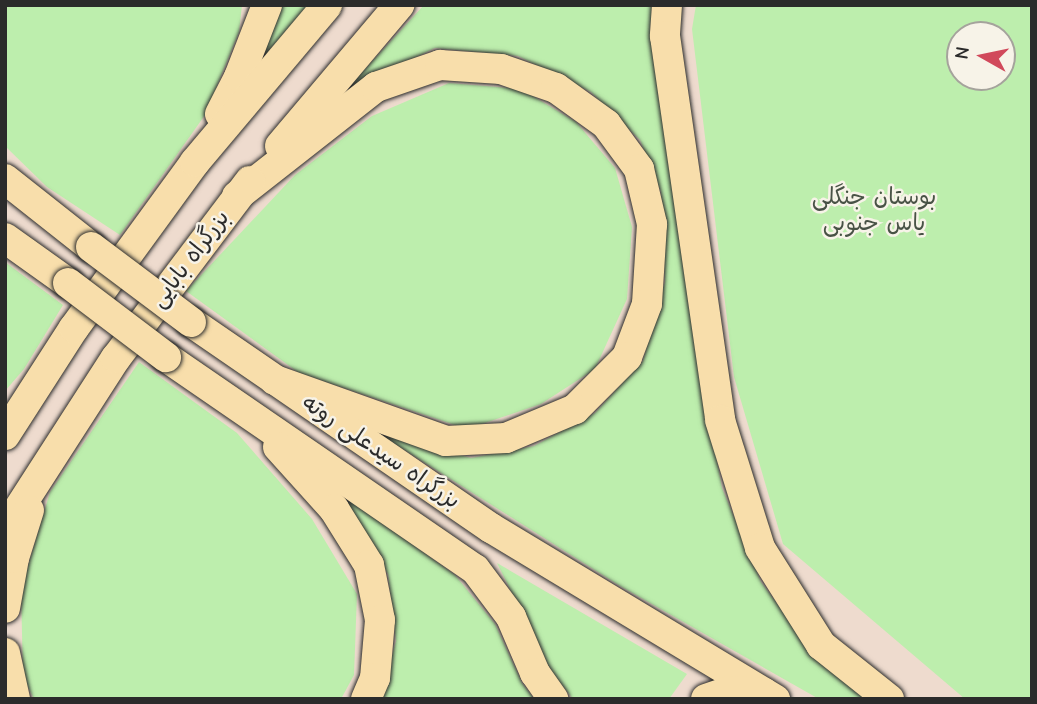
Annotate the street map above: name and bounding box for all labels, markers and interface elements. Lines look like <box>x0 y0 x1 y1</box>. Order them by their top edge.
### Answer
north arrow <box>946 21 1016 91</box>
text: N <box>950 45 974 61</box>
park label: بوستان جنگلی یاس جنوبی <box>812 183 936 237</box>
street label: بزرگراه بابایی <box>144 205 236 313</box>
street label: بزرگراه سیدعلی روته <box>297 389 465 515</box>

